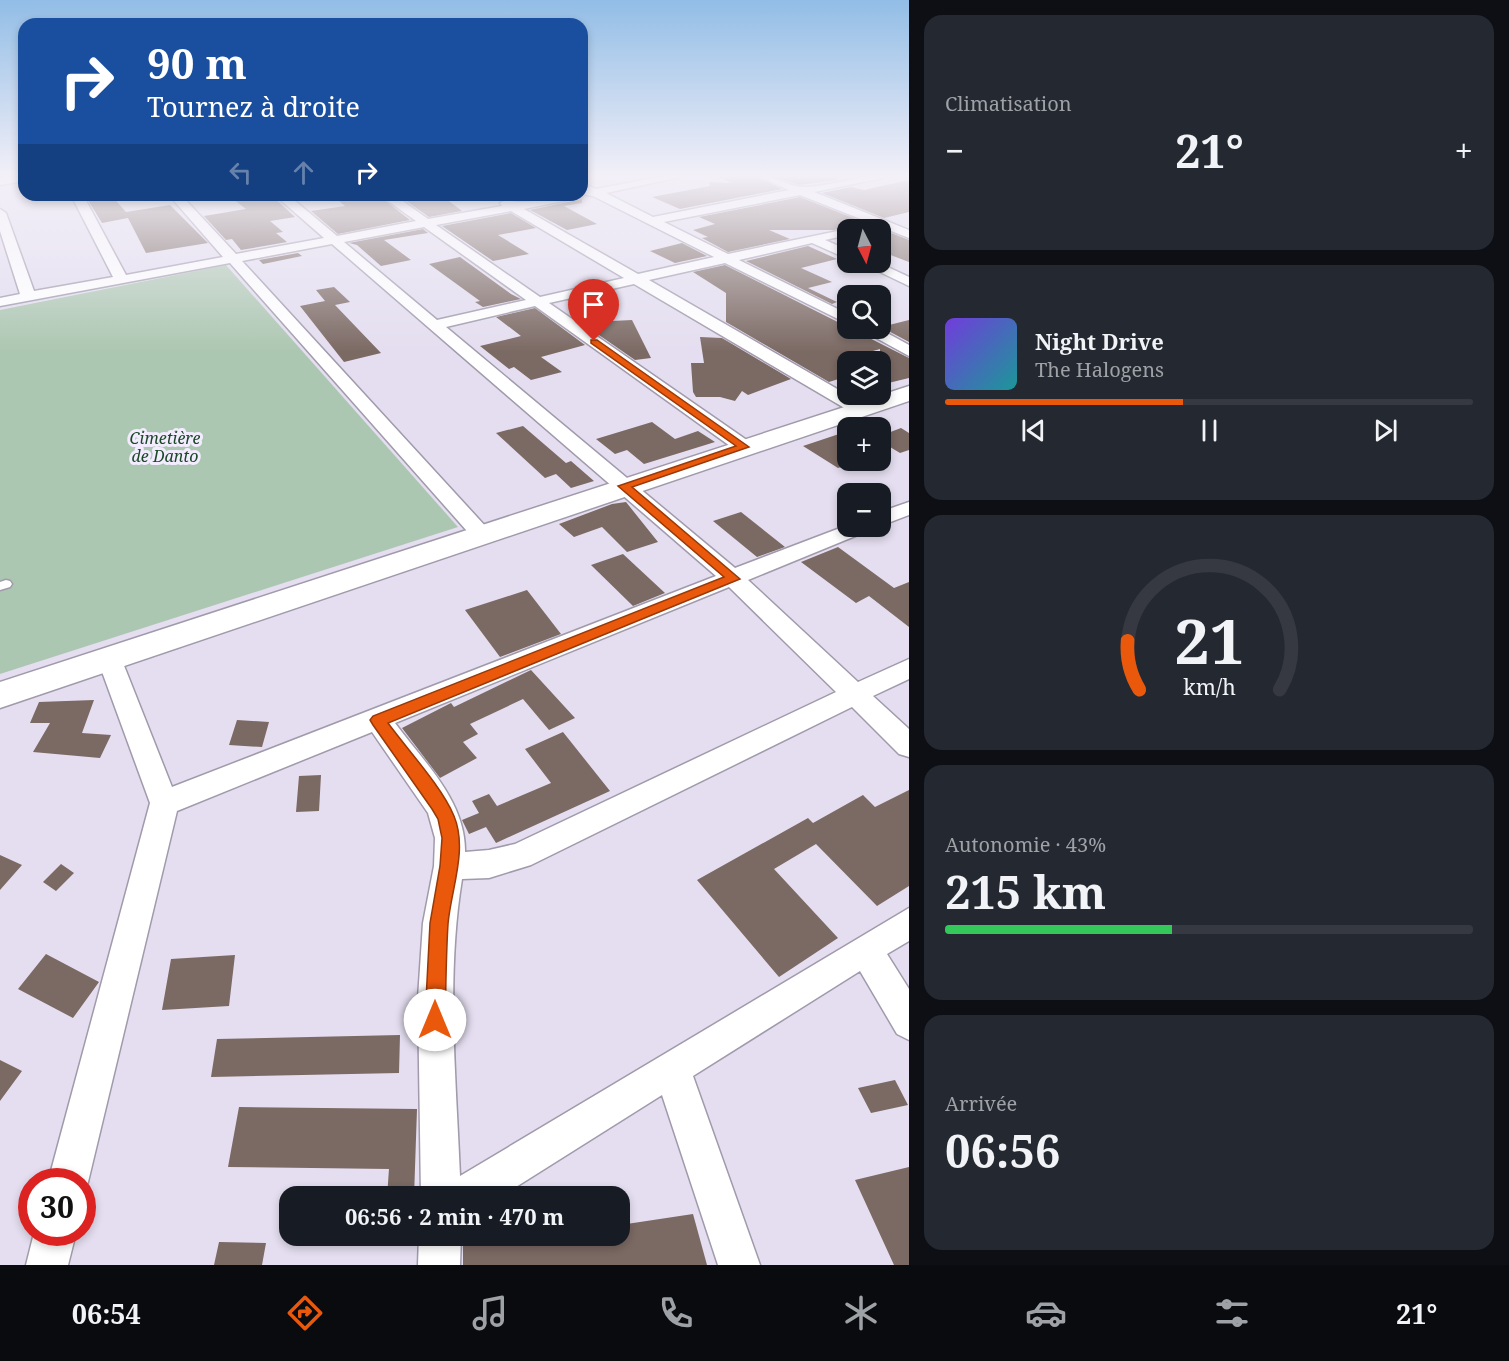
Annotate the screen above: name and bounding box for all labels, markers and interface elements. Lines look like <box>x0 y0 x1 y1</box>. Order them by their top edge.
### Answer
text: 90 m <box>147 34 247 91</box>
icon: right <box>48 42 126 120</box>
text: Tournez à droite <box>147 88 360 125</box>
text: Climatisation <box>945 90 1072 117</box>
text: 21° <box>1175 120 1244 181</box>
text: − <box>945 128 964 173</box>
text: + <box>1455 128 1473 173</box>
icon: left <box>224 156 257 189</box>
icon: ahead <box>287 156 320 189</box>
icon: right <box>350 156 383 189</box>
north arrow <box>837 219 891 273</box>
map controls <box>837 219 891 537</box>
pin <box>568 279 619 341</box>
button: search <box>837 285 891 339</box>
icon: arrive <box>577 288 610 321</box>
text: Night Drive <box>1035 326 1164 356</box>
button: layers <box>837 351 891 405</box>
text: The Halogens <box>1035 356 1164 383</box>
icon: previous <box>1017 414 1050 447</box>
icon: pause <box>1193 414 1226 447</box>
icon: next <box>1369 414 1402 447</box>
button: + <box>837 417 891 471</box>
park label: Cimetière de Danto <box>130 427 201 467</box>
button: − <box>837 483 891 537</box>
text: 21 <box>1174 597 1244 682</box>
text: km/h <box>1183 672 1236 701</box>
text: Autonomie · 43% <box>945 831 1106 858</box>
text: 215 km <box>945 861 1106 922</box>
position arrow <box>403 988 467 1052</box>
text: Arrivée <box>945 1090 1017 1117</box>
text: 06:56 <box>945 1120 1060 1181</box>
speed limit sign: 30 <box>18 1168 96 1246</box>
text: 06:56 · 2 min · 470 m <box>345 1201 564 1231</box>
icon: directions <box>284 1292 326 1334</box>
icon: music <box>469 1292 511 1334</box>
icon: phone <box>655 1292 697 1334</box>
icon: climate <box>840 1292 882 1334</box>
icon: car <box>1025 1292 1067 1334</box>
icon: filters <box>1211 1292 1253 1334</box>
text: 06:54 <box>72 1295 141 1332</box>
text: 21° <box>1396 1295 1437 1332</box>

